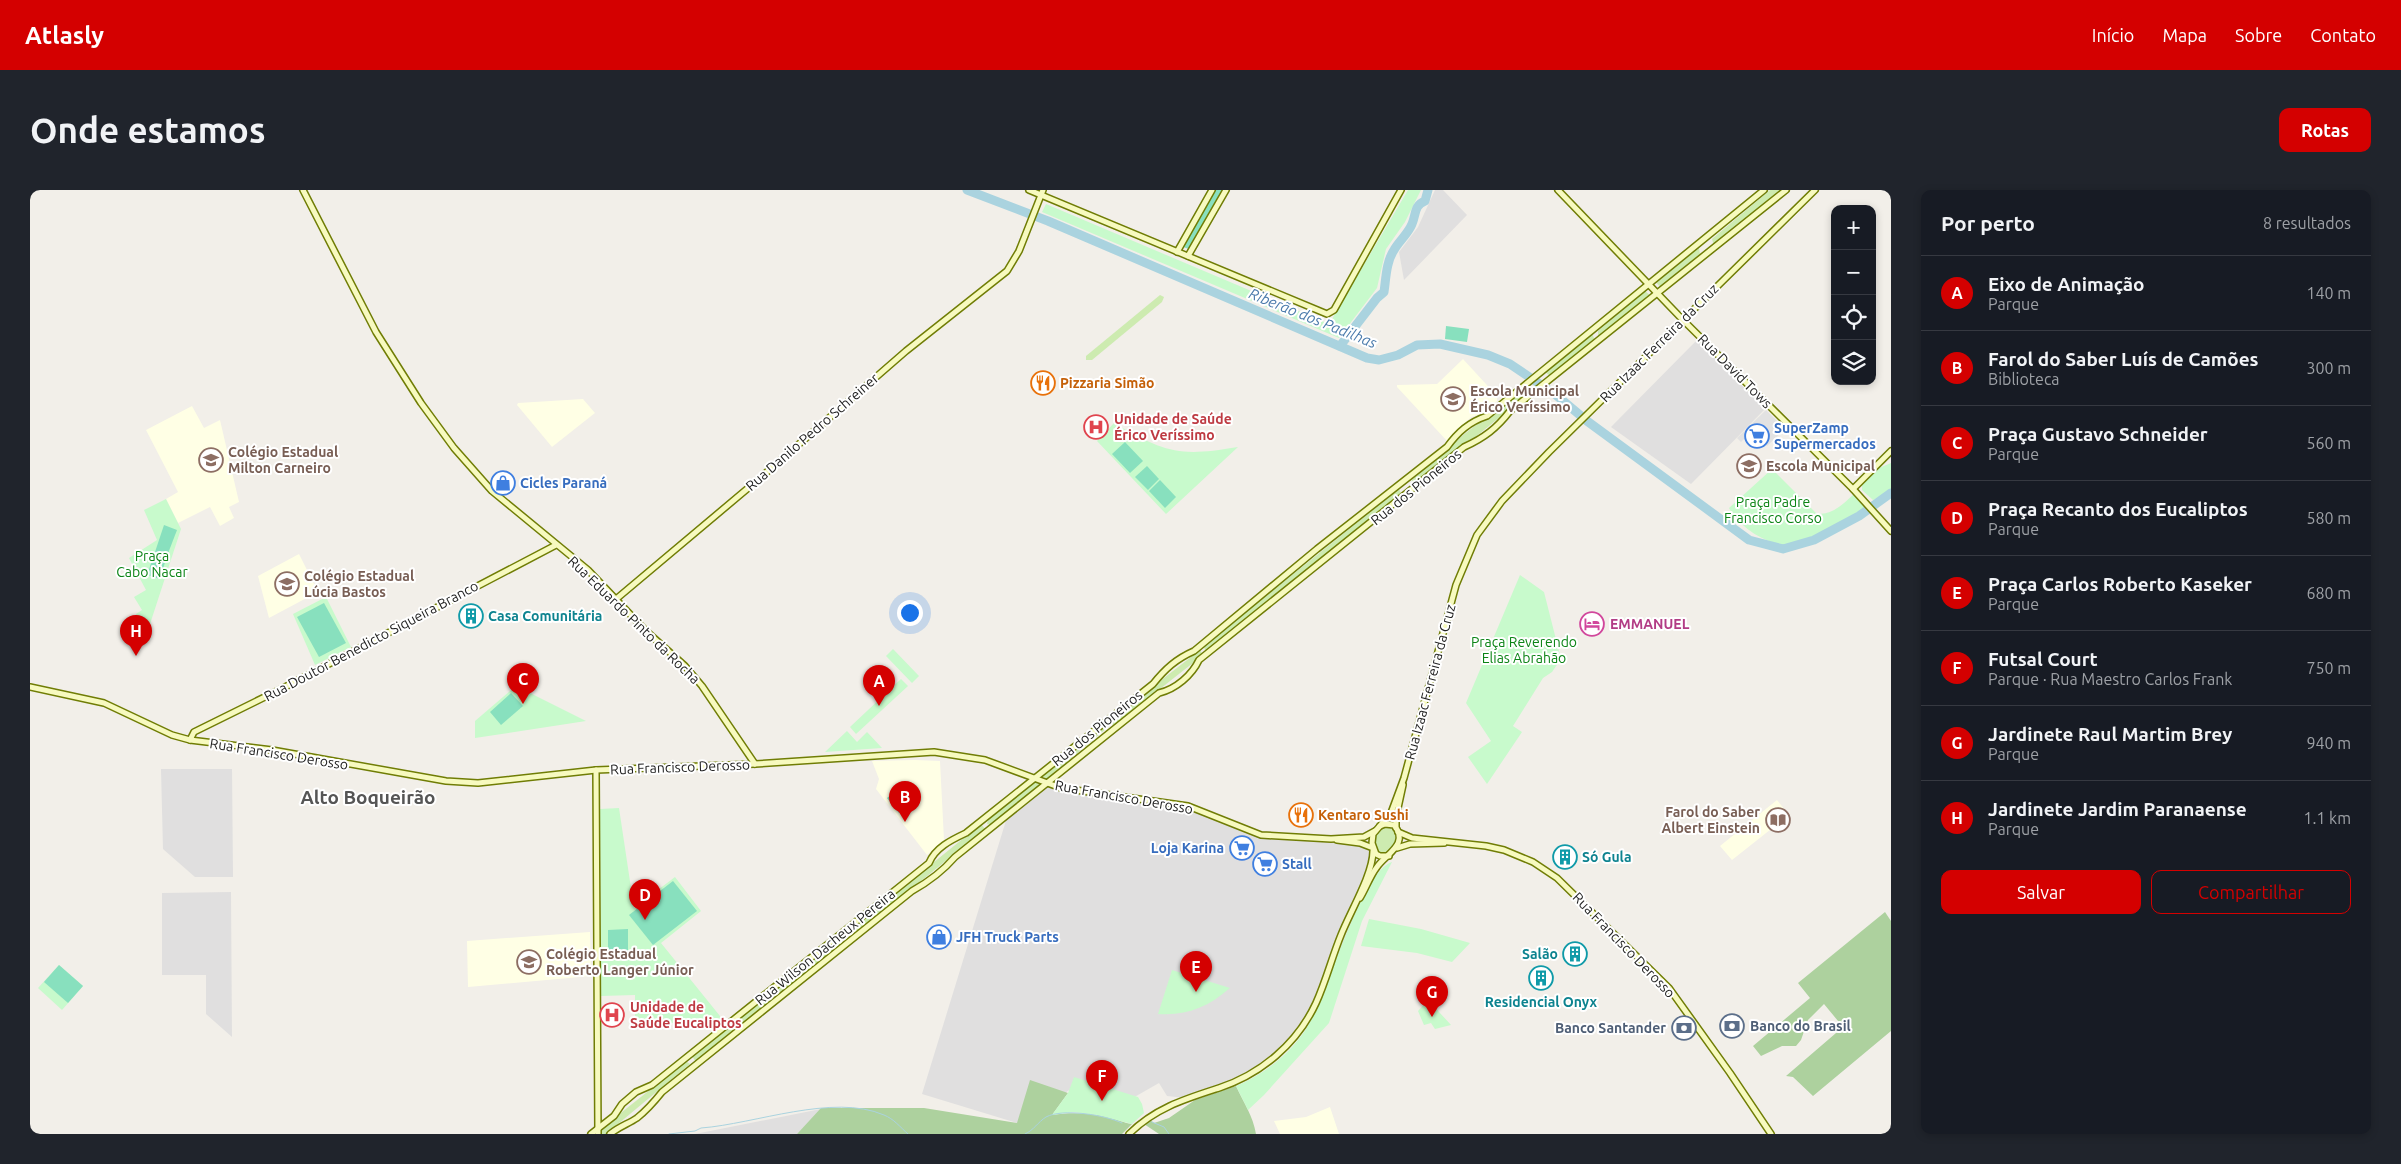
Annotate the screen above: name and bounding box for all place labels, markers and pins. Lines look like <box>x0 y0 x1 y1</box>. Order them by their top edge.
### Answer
restaurant icon: Pizzaria Simão <box>1030 370 1056 396</box>
place label: Pizzaria Simão <box>1060 375 1154 391</box>
place label: Escola Municipal Érico Veríssimo <box>1470 383 1579 415</box>
school or university icon: Escola Municipal Érico Veríssimo <box>1440 386 1466 412</box>
place label: Unidade de Saúde Érico Veríssimo <box>1114 411 1232 443</box>
hospital icon: Unidade de Saúde Érico Veríssimo <box>1083 414 1109 440</box>
place label: SuperZamp Supermercados <box>1774 420 1876 452</box>
supermarket icon: SuperZamp Supermercados <box>1744 423 1770 449</box>
place label: Colégio Estadual Milton Carneiro <box>228 444 338 476</box>
school or university icon: Colégio Estadual Milton Carneiro <box>198 447 224 473</box>
school or university icon: Escola Municipal <box>1736 453 1762 479</box>
place label: Escola Municipal <box>1766 458 1875 474</box>
shop icon: Cicles Paraná <box>490 470 516 496</box>
place label: Cicles Paraná <box>520 475 607 491</box>
place label: Colégio Estadual Lúcia Bastos <box>304 568 414 600</box>
school or university icon: Colégio Estadual Lúcia Bastos <box>274 571 300 597</box>
building icon: Casa Comunitária <box>458 603 484 629</box>
place label: Casa Comunitária <box>488 608 602 624</box>
hotel icon: EMMANUEL <box>1579 611 1605 637</box>
pin: H <box>120 615 152 656</box>
place label: EMMANUEL <box>1610 616 1690 632</box>
pin: C <box>507 663 539 704</box>
pin: A <box>863 665 895 706</box>
pin: B <box>889 781 921 822</box>
restaurant icon: Kentaro Sushi <box>1288 802 1314 828</box>
place label: Farol do Saber Albert Einstein <box>1661 804 1760 836</box>
place label: Kentaro Sushi <box>1318 807 1409 823</box>
library icon: Farol do Saber Albert Einstein <box>1765 807 1791 833</box>
supermarket icon: Loja Karina <box>1229 835 1255 861</box>
place label: Loja Karina <box>1151 840 1224 856</box>
building icon: Só Gula <box>1552 844 1578 870</box>
place label: Só Gula <box>1582 849 1632 865</box>
supermarket icon: Stall <box>1252 851 1278 877</box>
place label: Stall <box>1282 856 1312 872</box>
pin: D <box>629 879 661 920</box>
shop icon: JFH Truck Parts <box>926 924 952 950</box>
place label: JFH Truck Parts <box>956 929 1059 945</box>
building icon: Salão <box>1562 941 1588 967</box>
place label: Colégio Estadual Roberto Langer Júnior <box>546 946 694 978</box>
place label: Salão <box>1522 946 1558 962</box>
school or university icon: Colégio Estadual Roberto Langer Júnior <box>516 949 542 975</box>
pin: E <box>1180 951 1212 992</box>
building icon: Residencial Onyx <box>1528 965 1554 991</box>
pin: G <box>1416 976 1448 1017</box>
place label: Residencial Onyx <box>1485 994 1598 1010</box>
place label: Unidade de Saúde Eucaliptos <box>630 999 742 1031</box>
hospital icon: Unidade de Saúde Eucaliptos <box>599 1002 625 1028</box>
bank icon: Banco do Brasil <box>1719 1013 1745 1039</box>
bank icon: Banco Santander <box>1671 1015 1697 1041</box>
place label: Banco do Brasil <box>1750 1018 1851 1034</box>
place label: Banco Santander <box>1555 1020 1666 1036</box>
pin: F <box>1086 1060 1118 1101</box>

